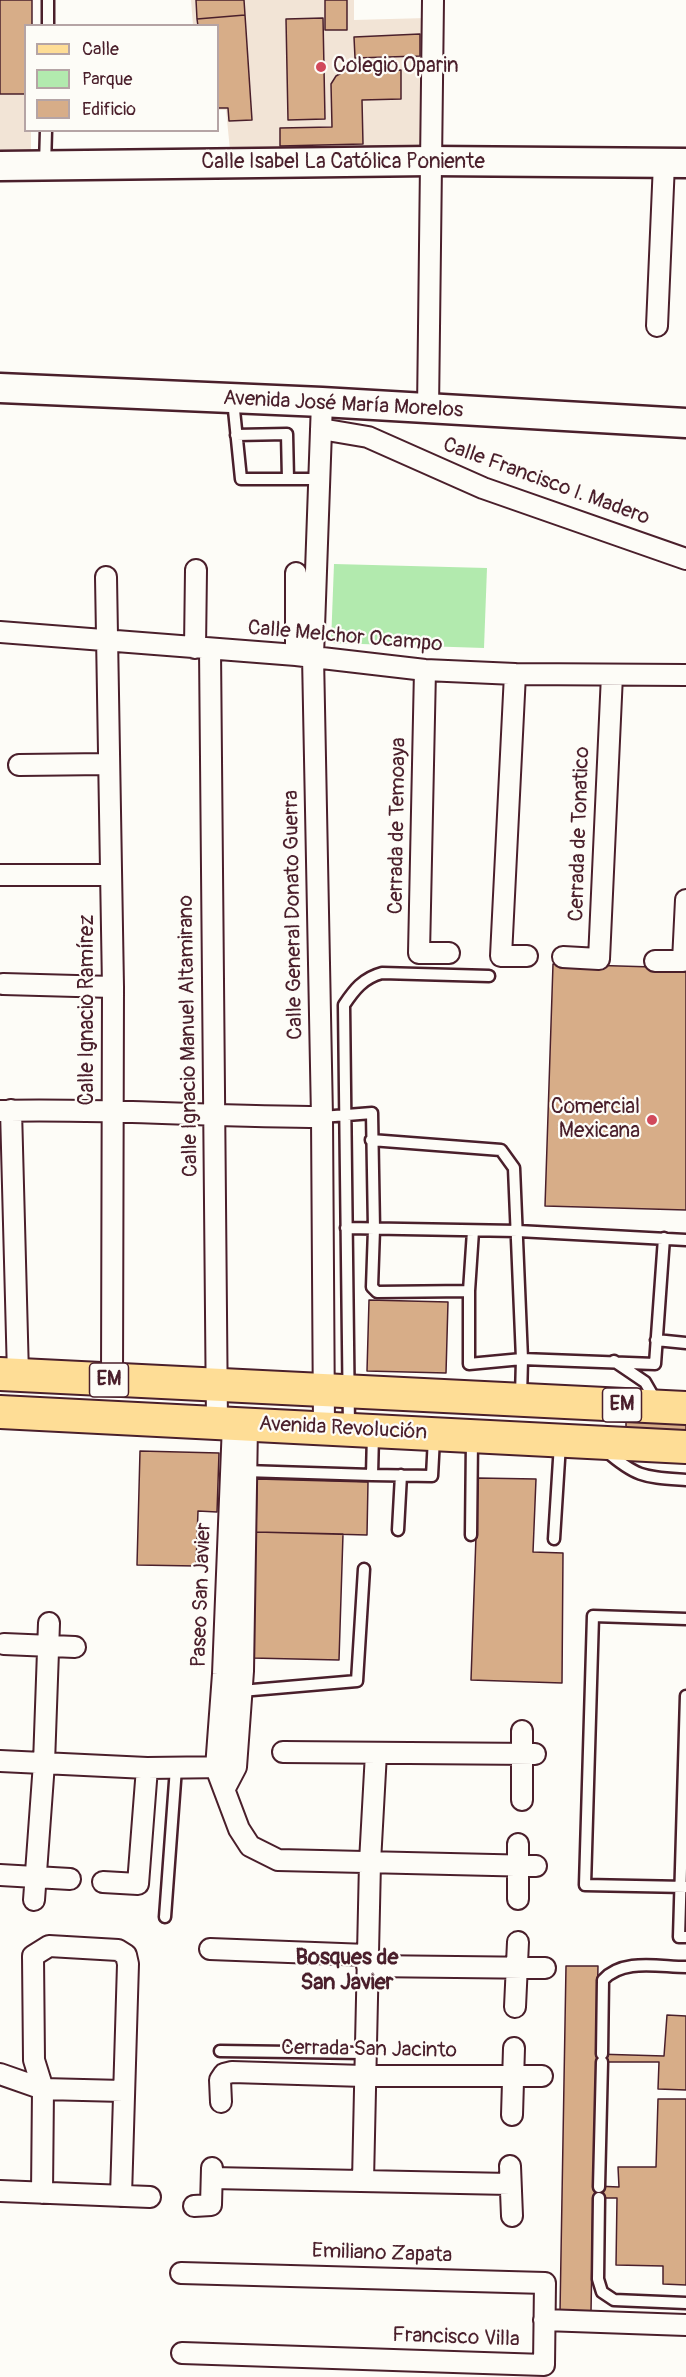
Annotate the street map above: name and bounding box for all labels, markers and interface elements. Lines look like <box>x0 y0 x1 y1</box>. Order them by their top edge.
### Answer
legend <box>24 24 219 132</box>
text: Calle <box>82 38 119 61</box>
place label: Colegio Oparin <box>333 54 459 80</box>
marker: Colegio Oparin <box>314 60 328 74</box>
text: Parque <box>82 68 132 91</box>
text: Edificio <box>82 98 136 121</box>
street label: Calle Isabel La Católica Poniente <box>201 150 485 176</box>
street label: Avenida José María Morelos <box>222 386 464 424</box>
street label: Calle Francisco I. Madero <box>439 433 653 531</box>
street label: Calle Melchor Ocampo <box>246 616 444 658</box>
street label: Cerrada de Temoaya <box>384 737 412 915</box>
street label: Cerrada de Tonatico <box>564 746 596 922</box>
street label: Calle General Donato Guerra <box>279 790 309 1040</box>
street label: Calle Ignacio Manuel Altamirano <box>174 895 204 1177</box>
street label: Calle Ignacio Ramírez <box>75 915 101 1105</box>
place label: Comercial Mexicana <box>551 1095 640 1145</box>
marker: Comercial Mexicana <box>645 1113 659 1127</box>
road number: EM <box>90 1363 128 1397</box>
road number: EM <box>602 1388 642 1422</box>
street label: Avenida Revolución <box>258 1412 428 1446</box>
street label: Paseo San Javier <box>187 1522 217 1668</box>
district label: Bosques de San Javier <box>296 1945 398 1996</box>
street label: Cerrada San Jacinto <box>281 2036 457 2064</box>
street label: Emiliano Zapata <box>311 2239 453 2269</box>
street label: Francisco Villa <box>392 2323 520 2353</box>

